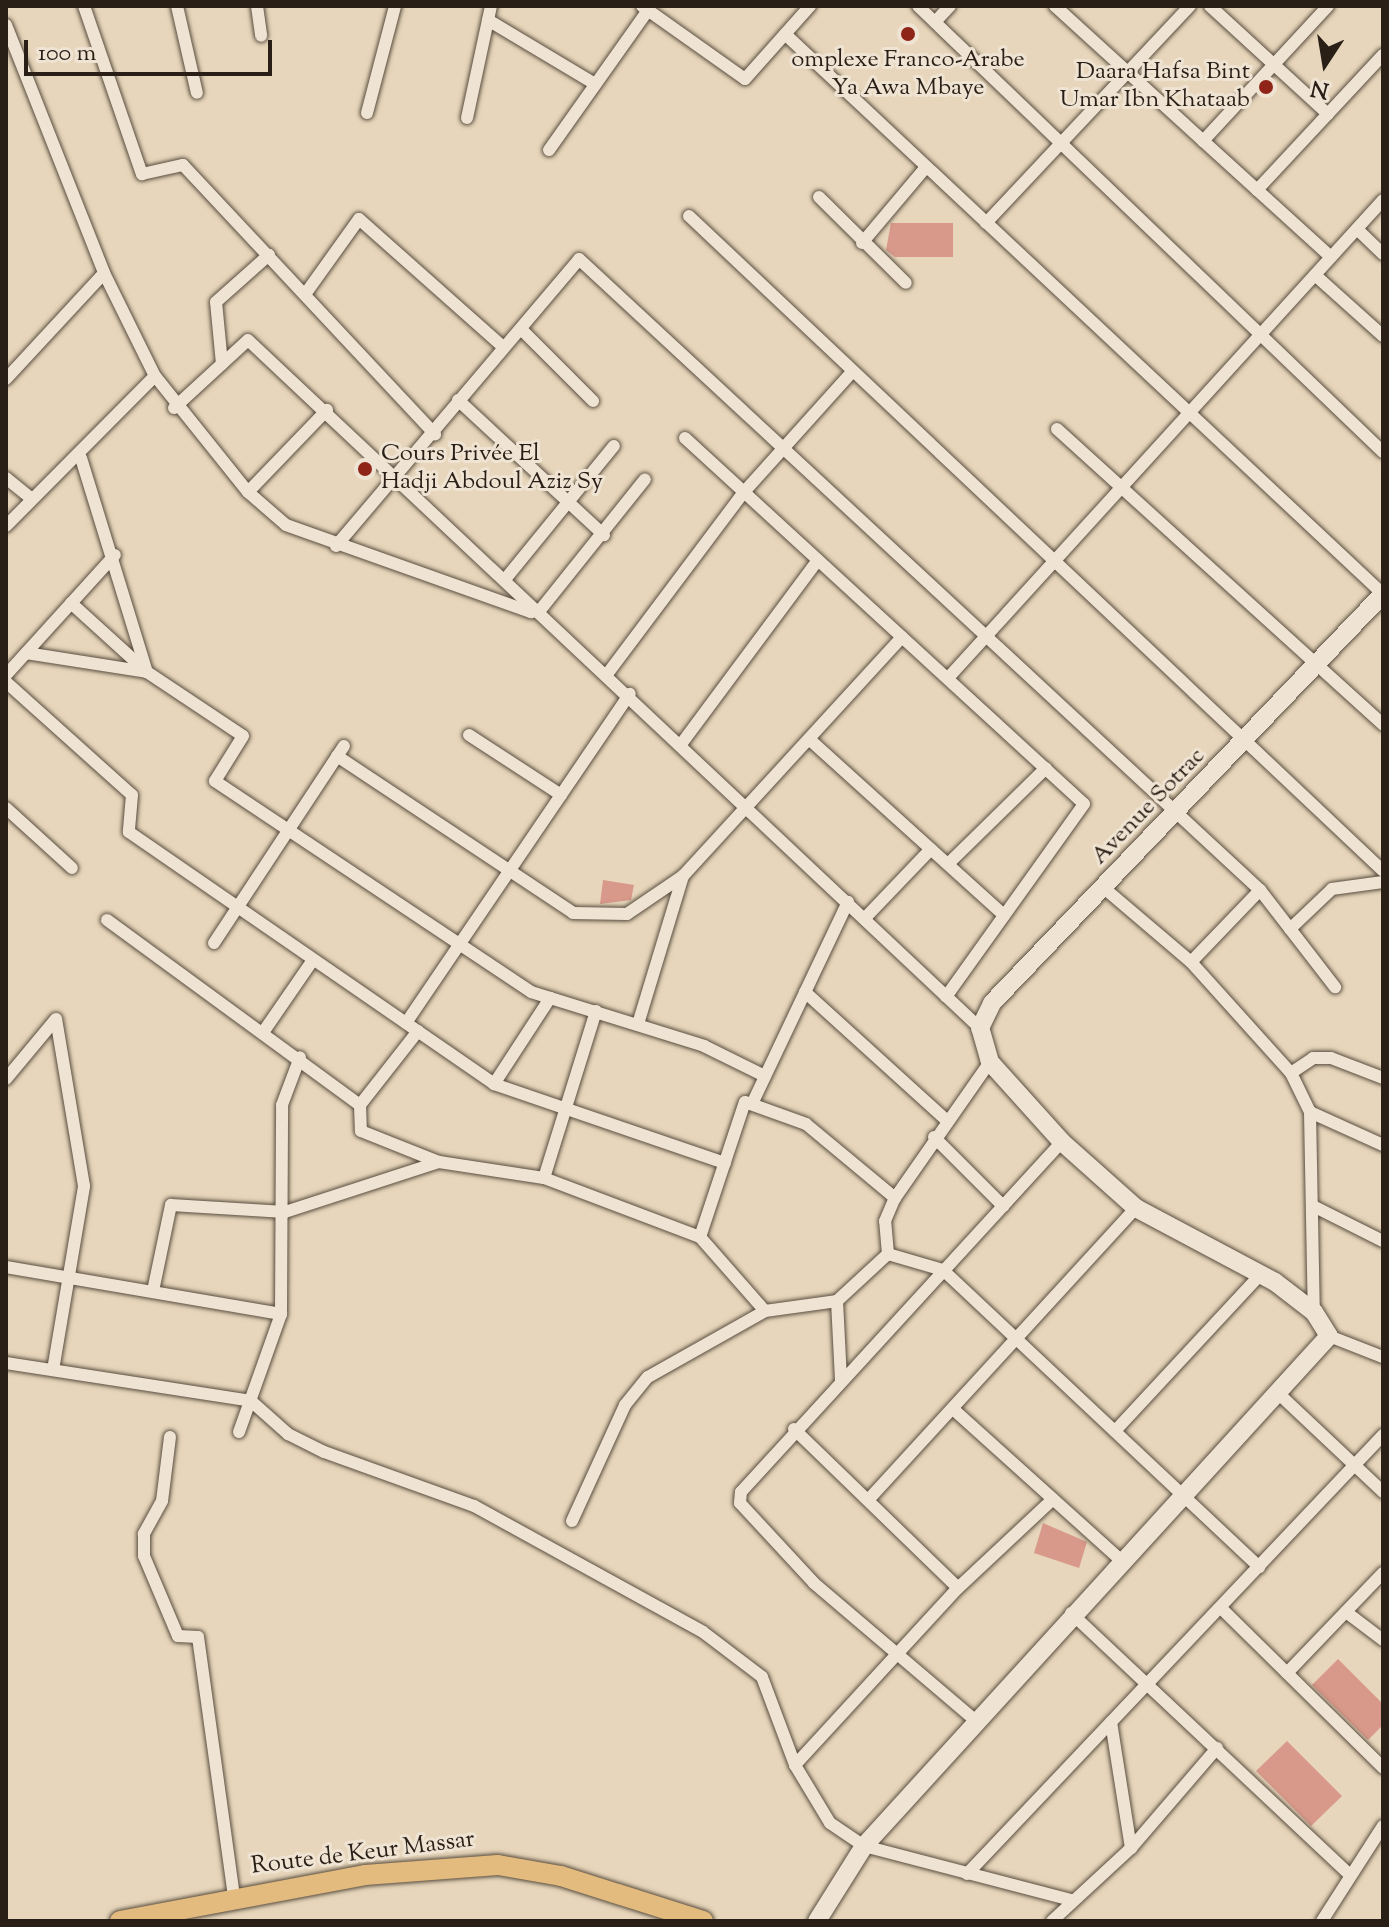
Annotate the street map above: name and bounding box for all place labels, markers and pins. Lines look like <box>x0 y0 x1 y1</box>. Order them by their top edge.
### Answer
marker: omplexe Franco-Arabe Ya Awa Mbaye <box>899 25 917 43</box>
place label: omplexe Franco-Arabe Ya Awa Mbaye <box>791 47 1025 103</box>
place label: Daara Hafsa Bint Umar Ibn Khataab <box>1060 59 1250 115</box>
marker: Daara Hafsa Bint Umar Ibn Khataab <box>1257 78 1275 96</box>
place label: Cours Privée El Hadji Abdoul Aziz Sy <box>381 441 603 497</box>
marker: Cours Privée El Hadji Abdoul Aziz Sy <box>356 460 374 478</box>

